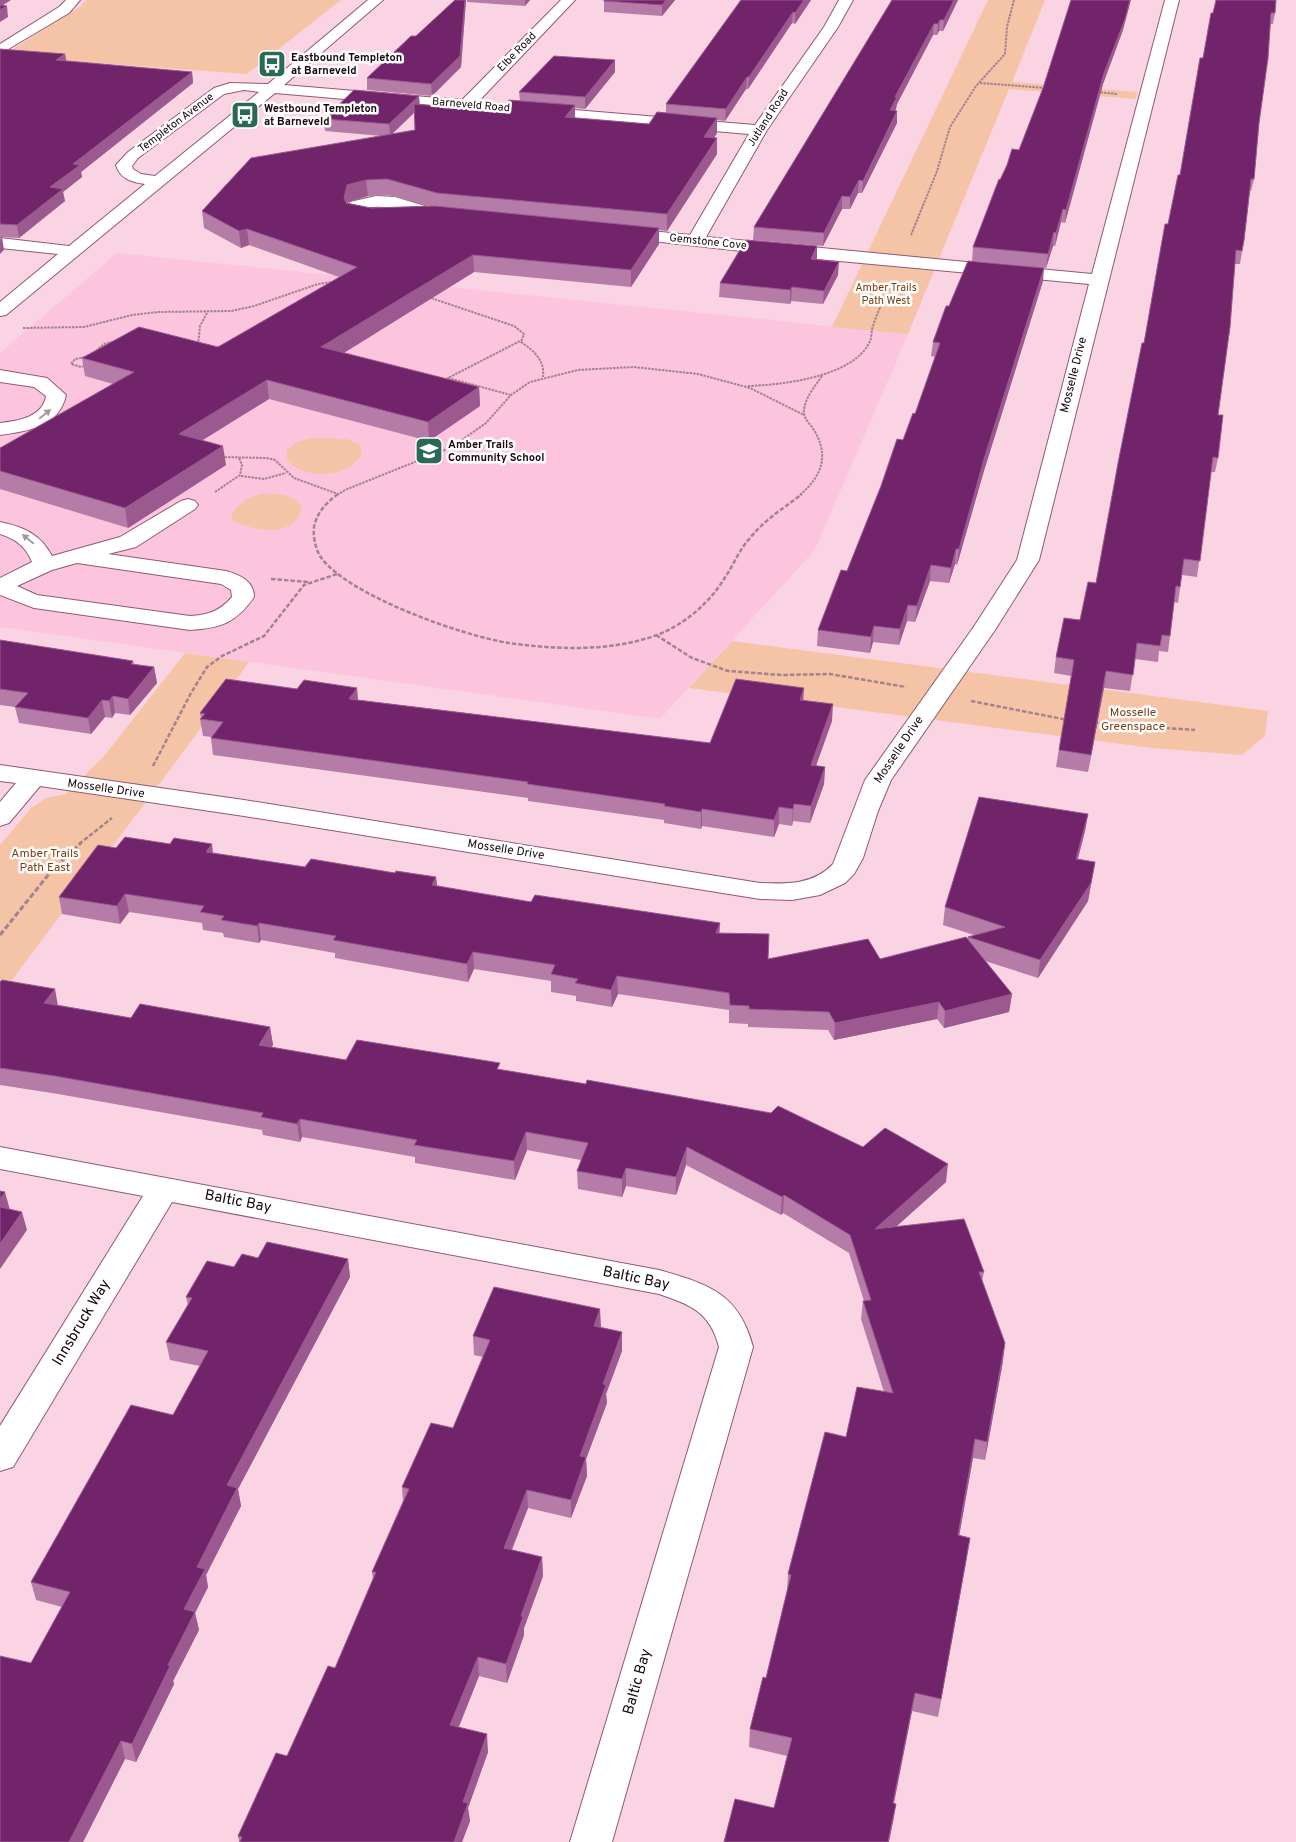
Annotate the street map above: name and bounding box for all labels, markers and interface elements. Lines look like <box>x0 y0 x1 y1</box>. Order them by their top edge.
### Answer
street label: Elbe Road <box>495 29 539 75</box>
bus stop icon: Eastbound Templeton at Barneveld <box>257 49 287 79</box>
place label: Eastbound Templeton at Barneveld <box>291 51 402 78</box>
street label: Jutland Road <box>744 87 792 149</box>
street label: Templeton Avenue <box>135 90 217 156</box>
street label: Barneveld Road <box>431 95 511 115</box>
bus stop icon: Westbound Templeton at Barneveld <box>230 100 260 130</box>
place label: Westbound Templeton at Barneveld <box>264 102 377 129</box>
street label: Gemstone Cove <box>669 231 747 253</box>
park label: Amber Trails Path West <box>855 281 917 308</box>
street label: Mosselle Drive <box>1057 335 1091 415</box>
one-way arrow <box>38 408 51 419</box>
school or university icon: Amber Trails Community School <box>414 436 444 466</box>
place label: Amber Trails Community School <box>448 438 545 465</box>
one-way arrow <box>22 534 35 545</box>
park label: Mosselle Greenspace <box>1101 705 1165 735</box>
street label: Mosselle Drive <box>871 713 927 787</box>
street label: Mosselle Drive <box>66 776 146 802</box>
street label: Mosselle Drive <box>466 836 546 864</box>
park label: Amber Trails Path East <box>11 846 79 876</box>
street label: Baltic Bay <box>203 1186 273 1218</box>
street label: Baltic Bay <box>601 1263 671 1295</box>
street label: Innsbruck Way <box>49 1276 115 1370</box>
street label: Baltic Bay <box>620 1647 656 1717</box>

